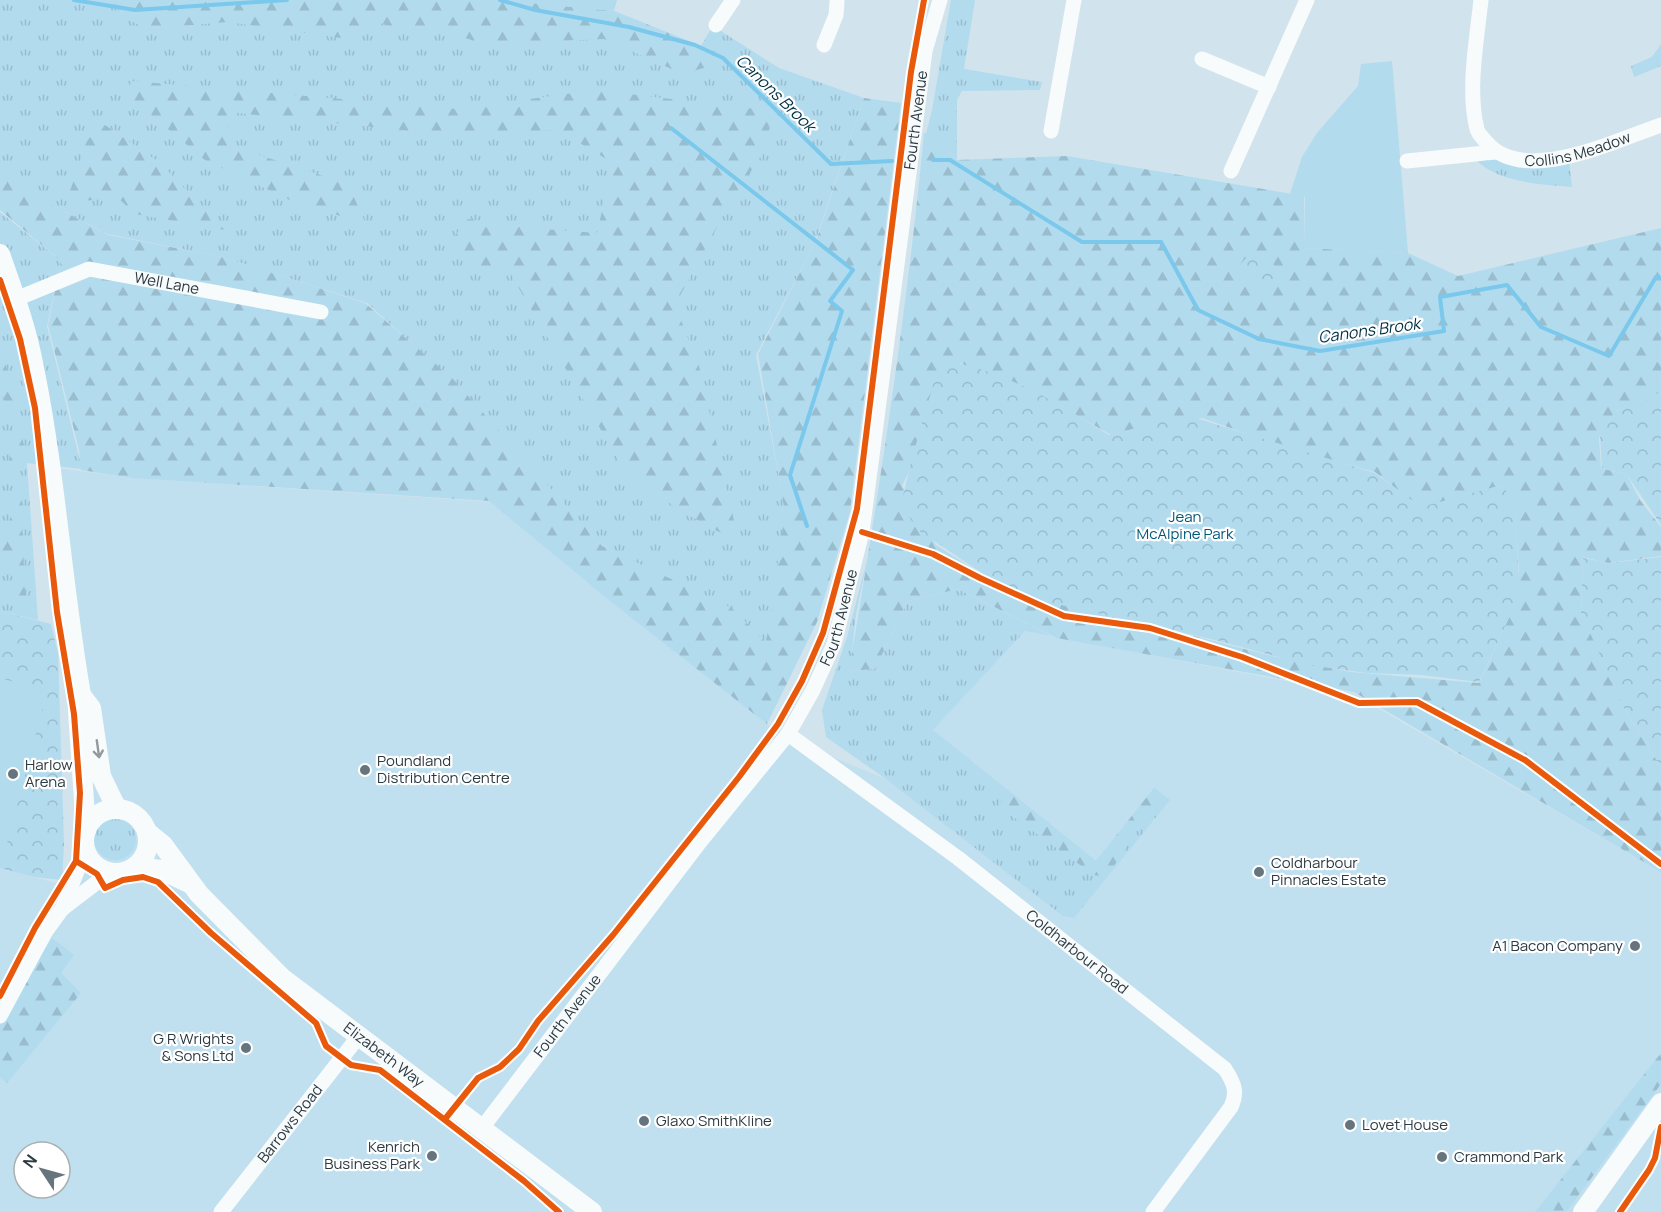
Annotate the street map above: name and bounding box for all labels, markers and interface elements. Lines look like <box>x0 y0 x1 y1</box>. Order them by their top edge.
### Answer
water label: Canons Brook <box>731 49 822 138</box>
street label: Fourth Avenue <box>899 69 932 171</box>
street label: Collins Meadow <box>1524 126 1634 171</box>
street label: Well Lane <box>133 267 201 299</box>
water label: Canons Brook <box>1317 312 1423 348</box>
park label: Jean McAlpine Park <box>1137 506 1234 544</box>
street label: Fourth Avenue <box>814 567 862 669</box>
one-way arrow <box>92 739 103 758</box>
place label: Poundland Distribution Centre <box>377 750 510 788</box>
place label: Harlow Arena <box>25 754 73 792</box>
marker: Poundland Distribution Centre <box>358 763 372 777</box>
marker: Harlow Arena <box>6 767 20 781</box>
place label: Coldharbour Pinnacles Estate <box>1271 852 1386 890</box>
marker: Coldharbour Pinnacles Estate <box>1252 865 1266 879</box>
street label: Coldharbour Road <box>1022 904 1133 999</box>
place label: A1 Bacon Company <box>1492 935 1623 956</box>
marker: A1 Bacon Company <box>1628 939 1642 953</box>
street label: Fourth Avenue <box>528 969 606 1062</box>
street label: Elizabeth Way <box>339 1017 429 1092</box>
place label: G R Wrights & Sons Ltd <box>153 1028 234 1066</box>
marker: G R Wrights & Sons Ltd <box>239 1041 253 1055</box>
street label: Barrows Road <box>252 1080 327 1167</box>
place label: Glaxo SmithKline <box>656 1110 772 1131</box>
marker: Glaxo SmithKline <box>637 1114 651 1128</box>
place label: Lovet House <box>1362 1114 1448 1135</box>
marker: Lovet House <box>1343 1118 1357 1132</box>
place label: Kenrich Business Park <box>324 1136 421 1174</box>
north arrow <box>12 1140 72 1200</box>
place label: Crammond Park <box>1454 1146 1564 1167</box>
marker: Kenrich Business Park <box>425 1149 439 1163</box>
text: N <box>18 1150 42 1172</box>
marker: Crammond Park <box>1435 1150 1449 1164</box>

